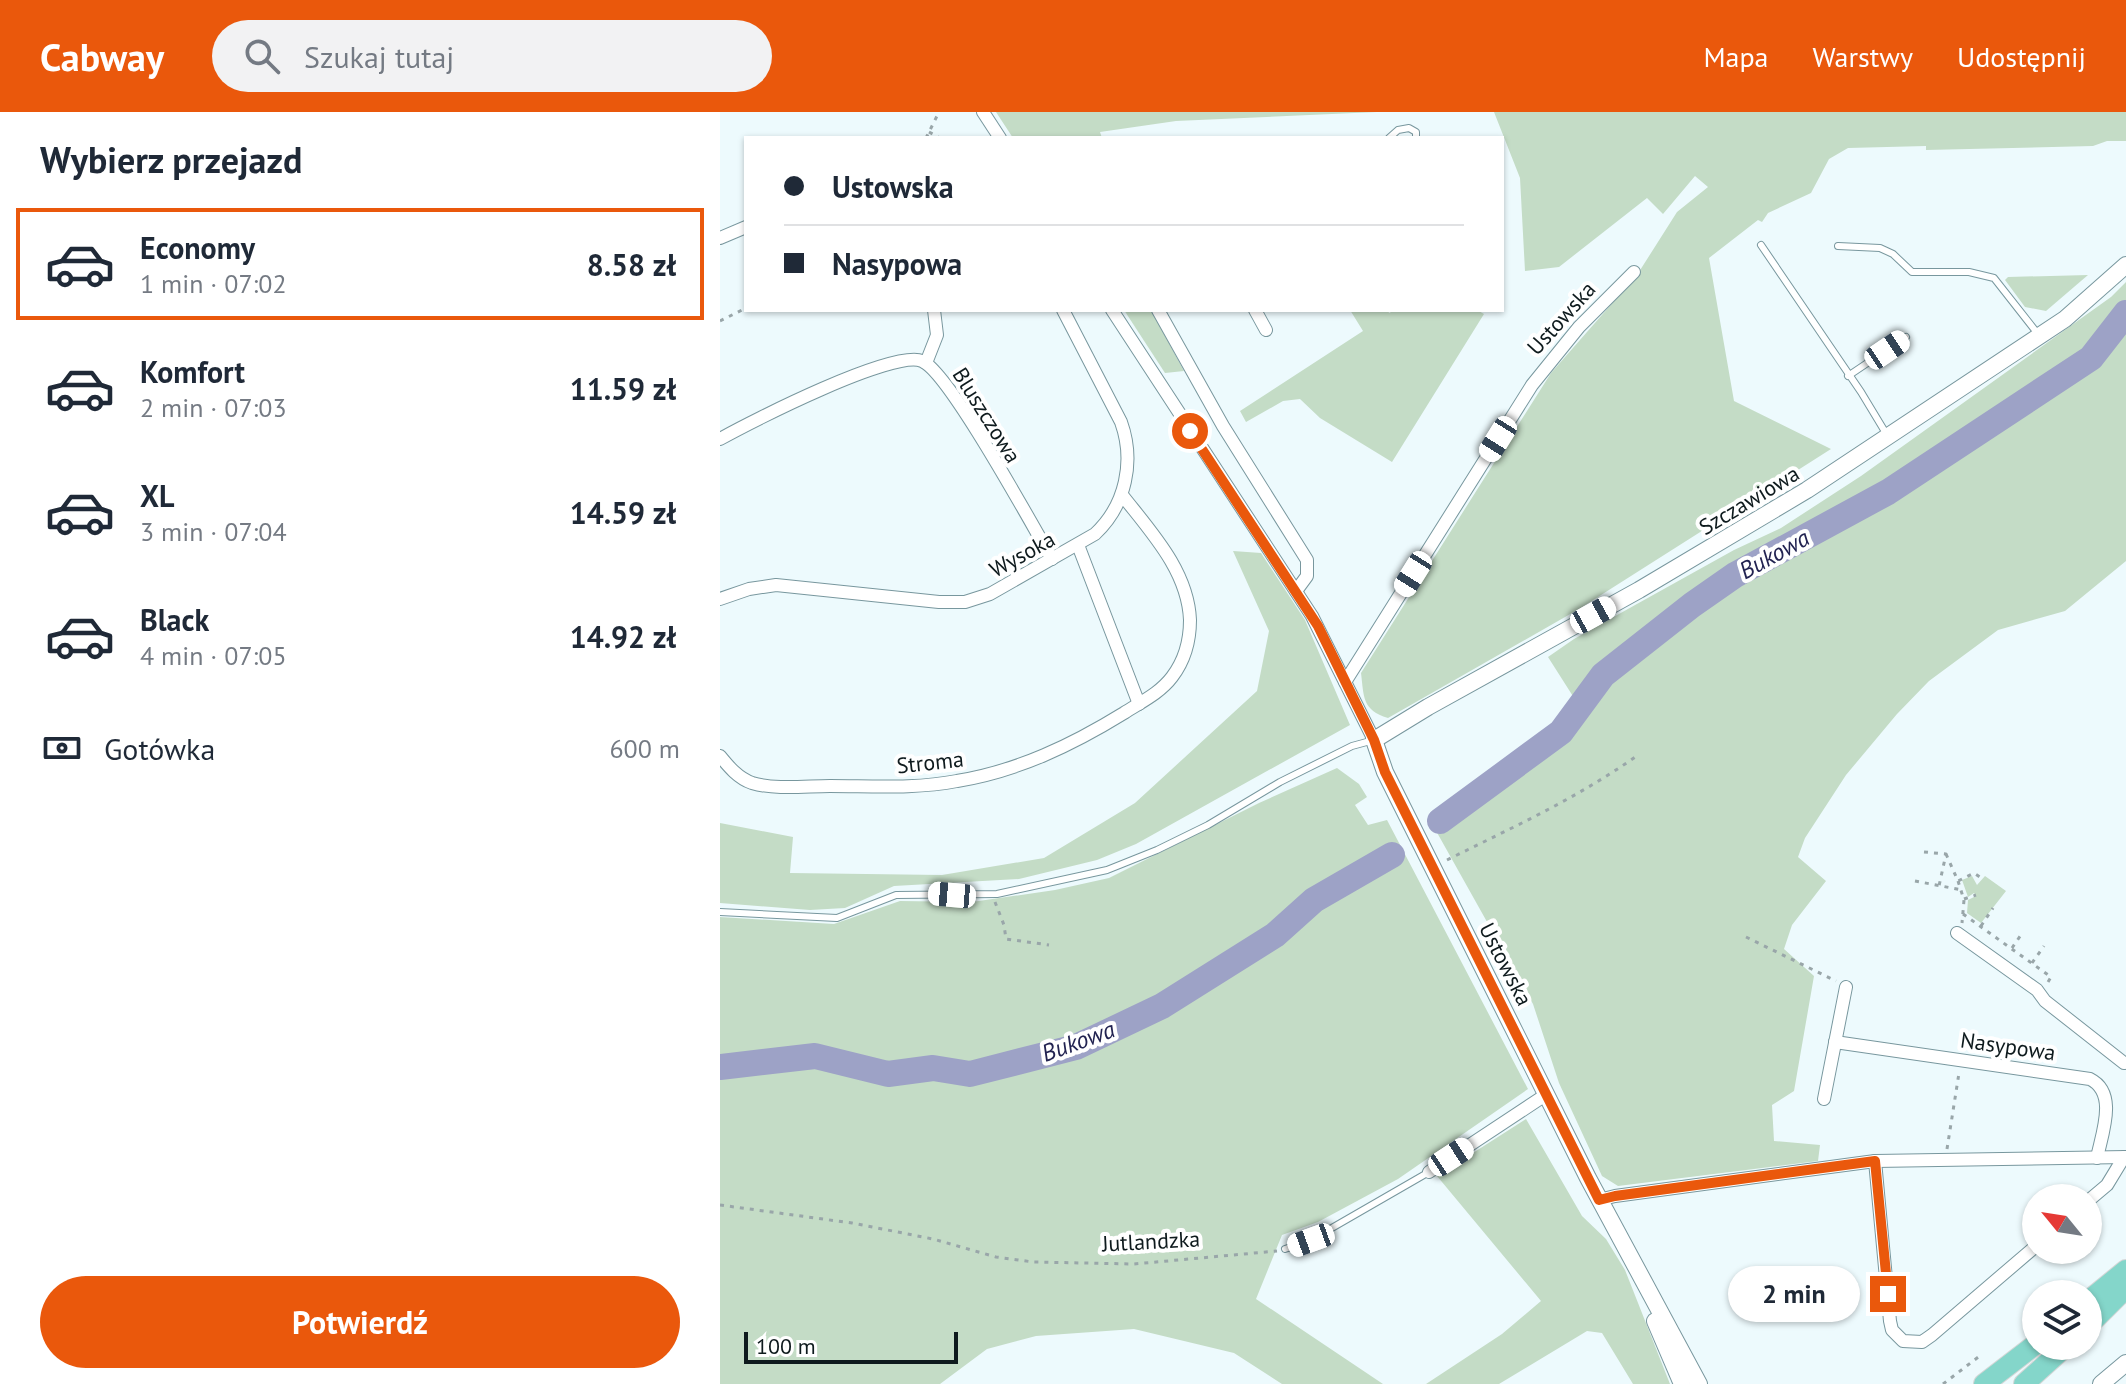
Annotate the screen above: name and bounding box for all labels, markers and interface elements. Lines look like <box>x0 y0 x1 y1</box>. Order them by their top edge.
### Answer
search box <box>212 20 772 92</box>
text: Cabway <box>40 32 164 81</box>
icon: search <box>240 34 284 78</box>
text: Szukaj tutaj <box>304 37 454 76</box>
text: Mapa <box>1703 38 1769 75</box>
text: Warstwy <box>1813 38 1913 75</box>
text: Udostępnij <box>1957 38 2086 75</box>
text: Wybierz przejazd <box>40 136 302 183</box>
text: Ustowska <box>832 167 954 206</box>
icon: car <box>44 228 116 300</box>
text: Economy <box>140 228 255 267</box>
text: Nasypowa <box>832 244 962 283</box>
text: 8.58 zł <box>587 245 676 284</box>
text: 1 min · 07:02 <box>140 267 287 300</box>
street label: Ustowska <box>1521 275 1601 361</box>
car <box>1860 327 1914 373</box>
icon: car <box>44 352 116 424</box>
text: Komfort <box>140 352 245 391</box>
street label: Bluszczowa <box>947 362 1027 468</box>
text: 11.59 zł <box>570 369 676 408</box>
text: 2 min · 07:03 <box>140 391 287 424</box>
car <box>1475 412 1521 466</box>
route start <box>1172 413 1208 449</box>
street label: Szczawiowa <box>1694 459 1804 541</box>
icon: car <box>44 476 116 548</box>
text: XL <box>140 476 174 515</box>
text: 14.59 zł <box>570 493 676 532</box>
text: 3 min · 07:04 <box>140 515 287 548</box>
water label: Bukowa <box>1733 522 1815 586</box>
street label: Wysoka <box>984 525 1060 583</box>
car <box>1390 547 1436 601</box>
car <box>1566 593 1620 637</box>
icon: car <box>44 600 116 672</box>
text: Black <box>140 600 209 639</box>
text: 14.92 zł <box>570 617 676 656</box>
text: 4 min · 07:05 <box>140 639 287 672</box>
icon: cash <box>40 726 84 770</box>
text: Gotówka <box>104 729 215 768</box>
text: 600 m <box>609 732 680 765</box>
street label: Stroma <box>895 745 965 779</box>
car <box>927 881 977 909</box>
street label: Ustowska <box>1473 918 1539 1010</box>
water label: Bukowa <box>1037 1013 1119 1069</box>
street label: Nasypowa <box>1959 1025 2057 1067</box>
car <box>1424 1134 1478 1180</box>
north arrow <box>2022 1184 2102 1264</box>
map controls <box>2022 1184 2102 1360</box>
car <box>1284 1221 1338 1259</box>
street label: Jutlandzka <box>1100 1224 1201 1258</box>
callout: 2 min <box>1728 1266 1860 1322</box>
button: Potwierdź <box>40 1276 680 1368</box>
route end <box>1870 1276 1906 1312</box>
text: 2 min <box>1762 1277 1826 1310</box>
button: layers <box>2022 1280 2102 1360</box>
scale bar <box>744 1328 958 1364</box>
text: 100 m <box>756 1332 816 1360</box>

